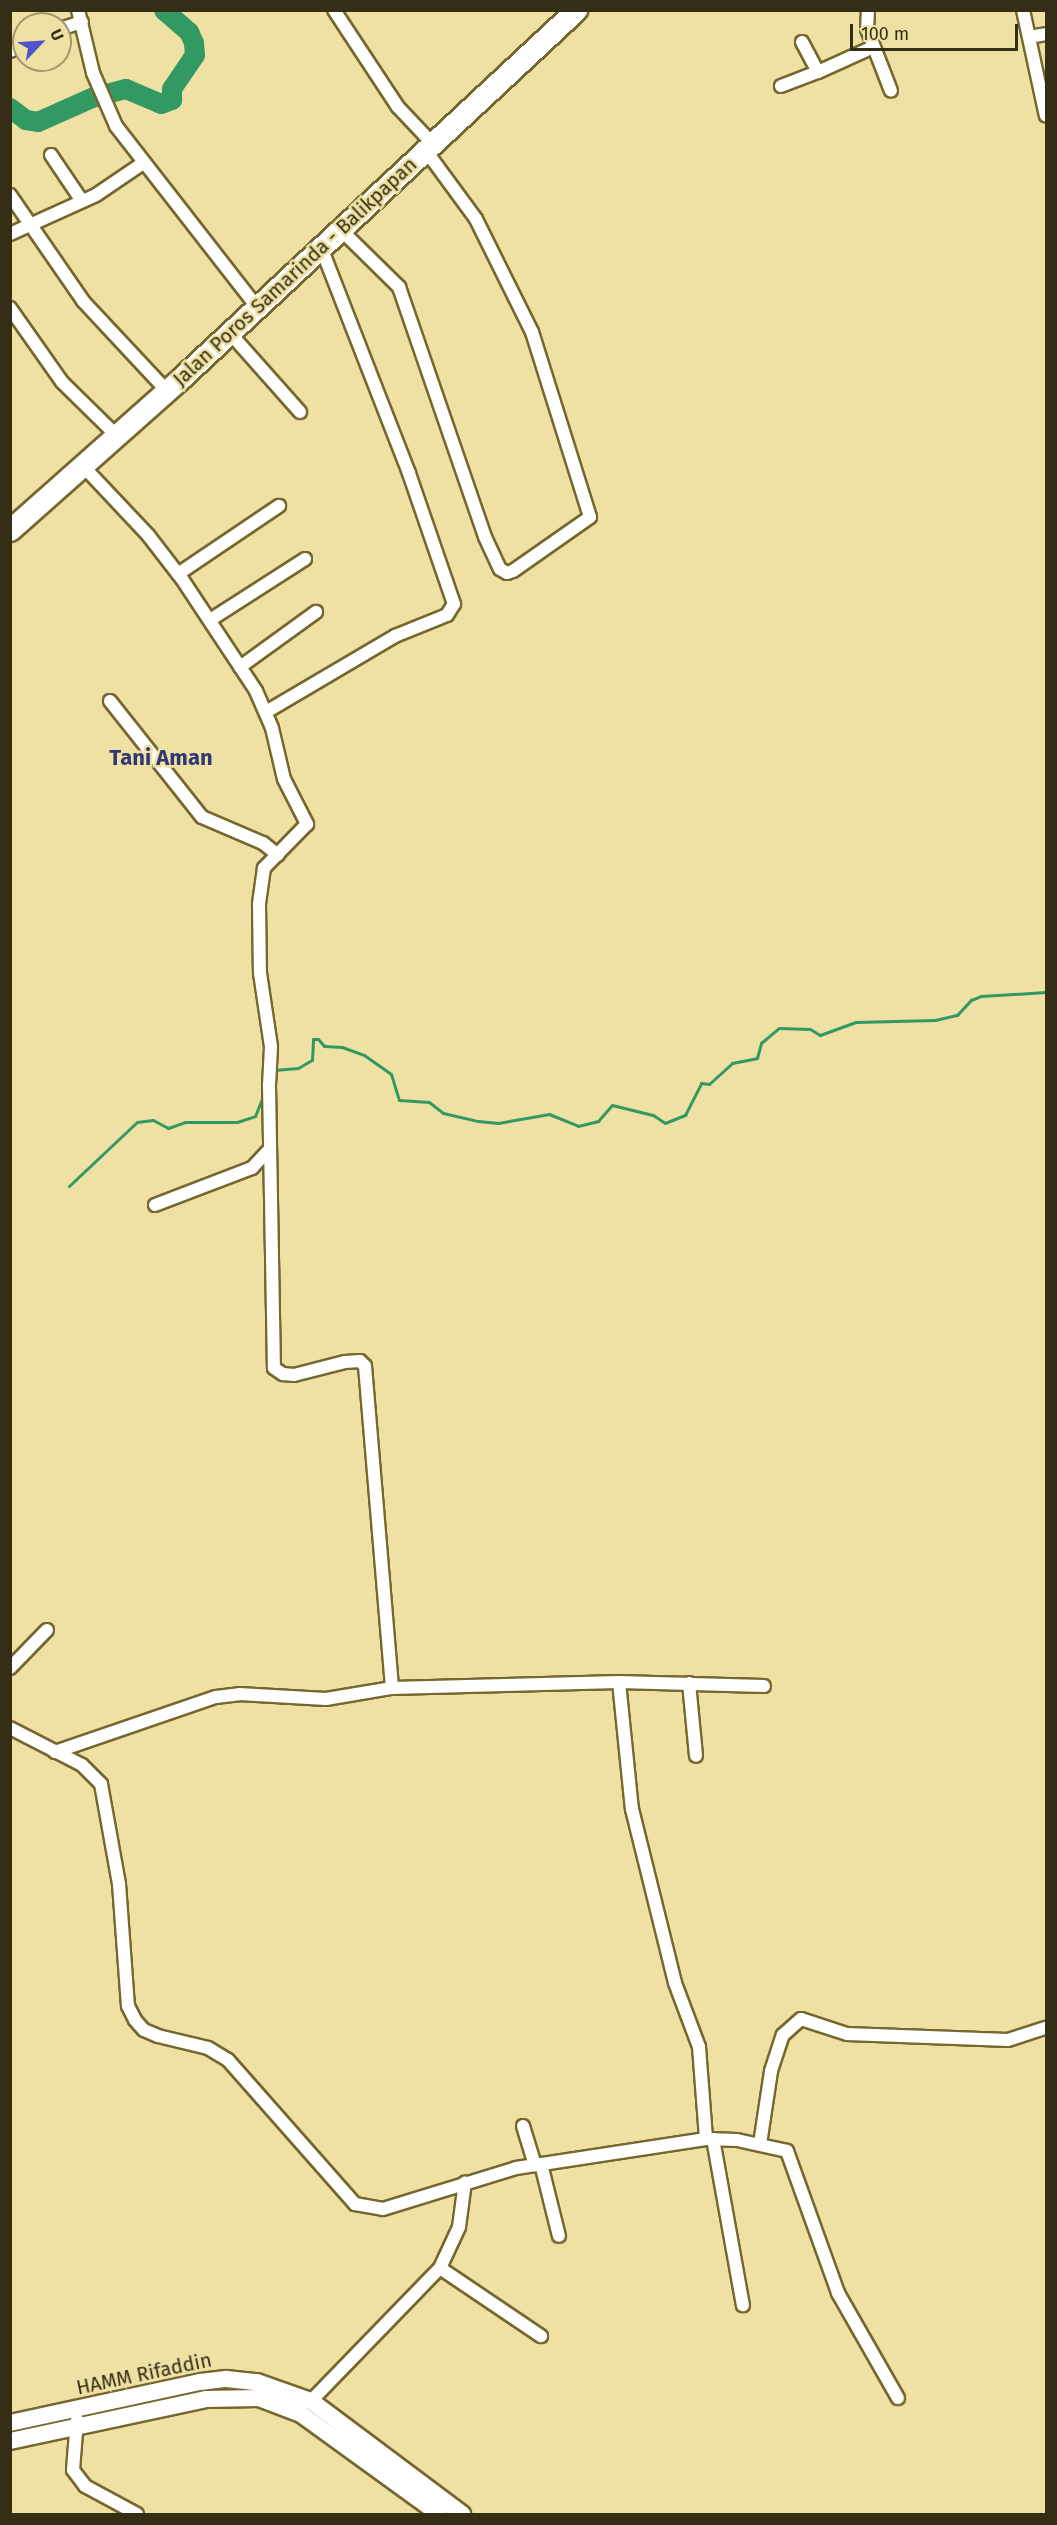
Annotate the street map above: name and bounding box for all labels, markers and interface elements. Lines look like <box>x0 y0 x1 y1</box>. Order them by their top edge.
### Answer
north arrow <box>12 12 72 72</box>
scale bar <box>853 12 1021 50</box>
text: 100 m <box>861 23 909 45</box>
text: U <box>46 26 68 44</box>
street label: Jalan Poros Samarinda - Balikpapan <box>168 153 422 391</box>
district label: Tani Aman <box>109 745 213 771</box>
street label: HAMM Rifaddin <box>74 2348 214 2400</box>

